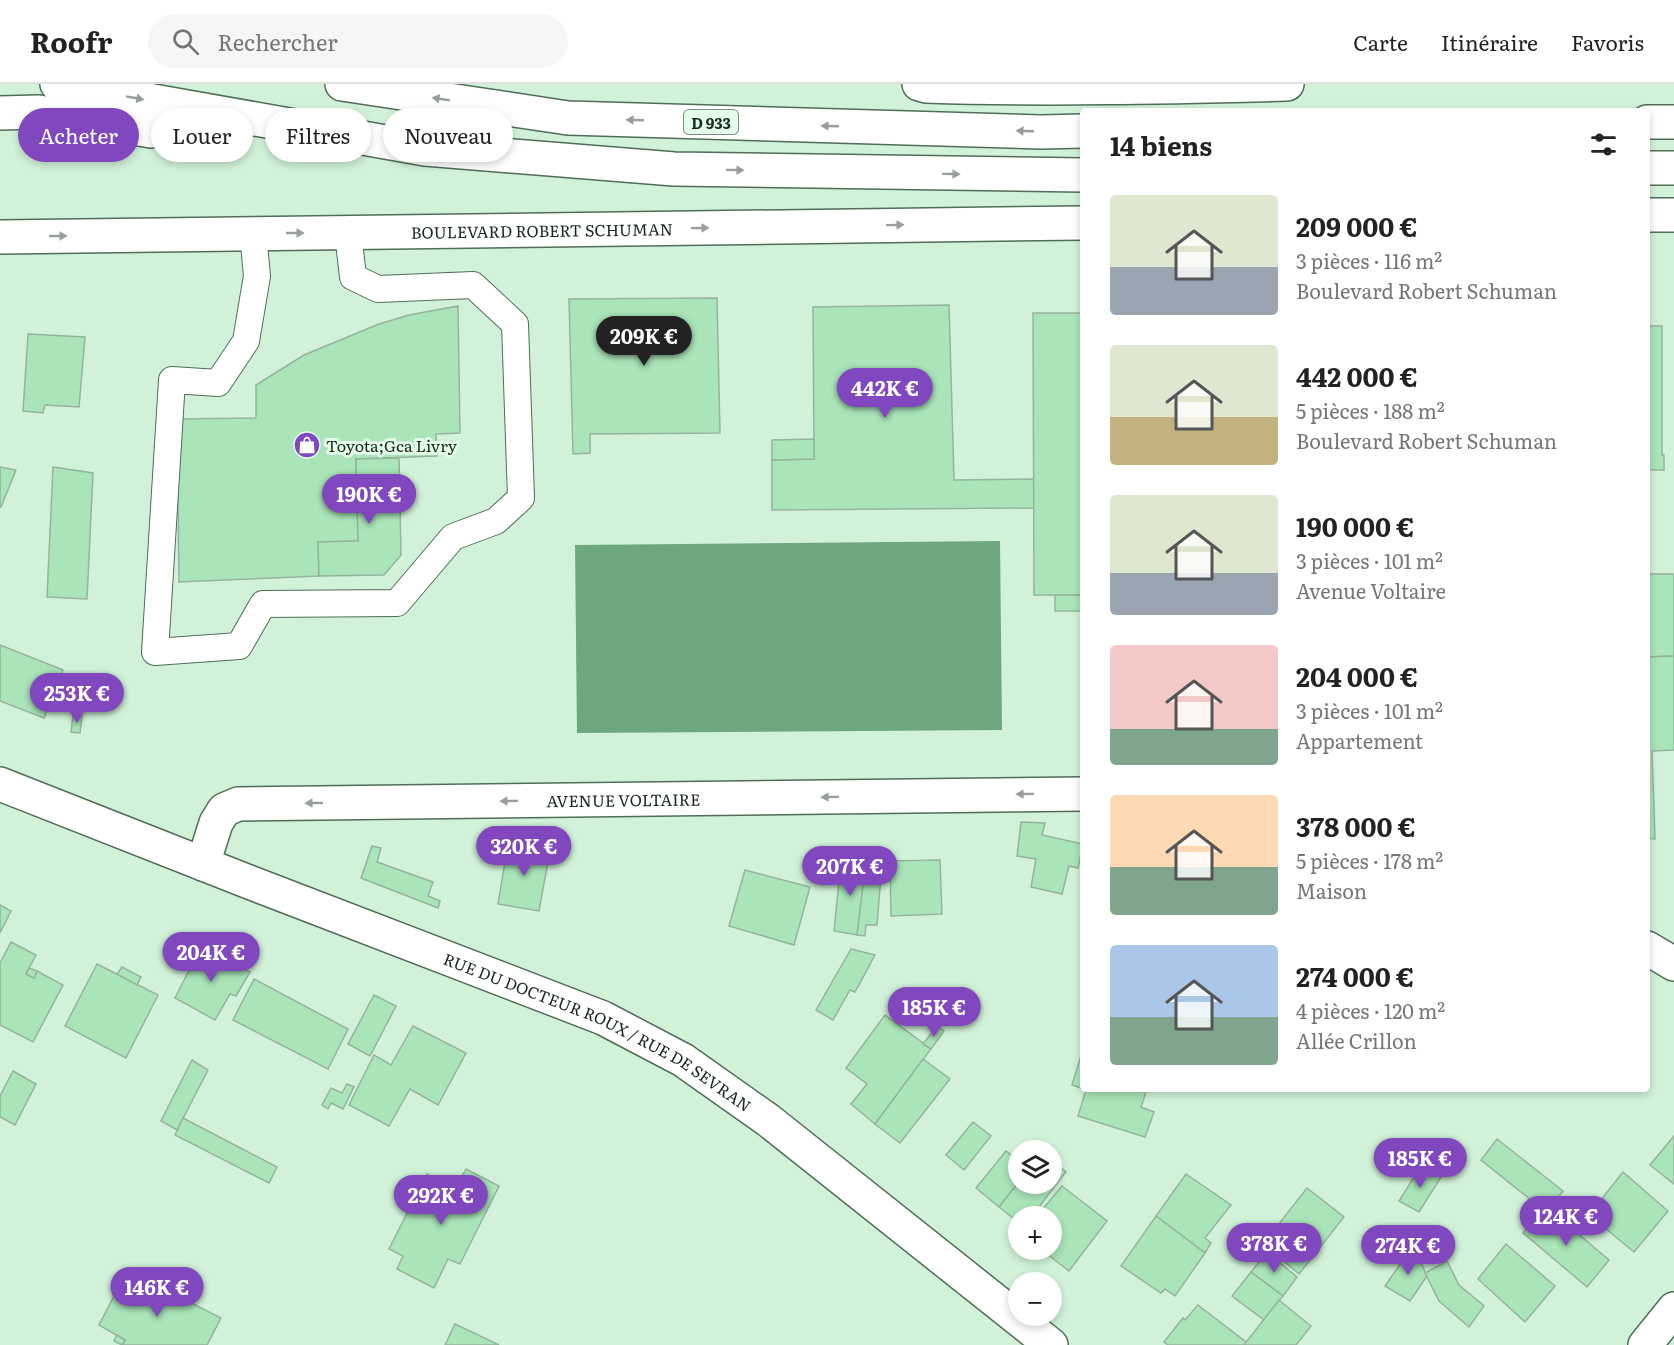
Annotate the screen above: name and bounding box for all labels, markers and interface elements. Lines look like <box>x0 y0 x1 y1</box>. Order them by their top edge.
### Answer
search box <box>148 14 568 68</box>
text: Roofr <box>30 20 112 62</box>
icon: search <box>169 25 202 58</box>
text: Rechercher <box>217 25 338 58</box>
text: Carte <box>1353 26 1408 57</box>
text: Itinéraire <box>1441 26 1538 57</box>
text: Favoris <box>1571 26 1644 57</box>
one-way arrow <box>126 94 145 103</box>
one-way arrow <box>432 95 451 104</box>
chip: Acheter <box>18 108 139 162</box>
chip: Louer <box>151 108 253 162</box>
chip: Filtres <box>265 108 371 162</box>
chip: Nouveau <box>383 108 513 162</box>
road number: D 933 <box>684 110 738 134</box>
one-way arrow <box>625 116 644 125</box>
one-way arrow <box>820 121 839 130</box>
text: 14 biens <box>1110 125 1212 164</box>
one-way arrow <box>1015 127 1034 136</box>
icon: filters <box>1587 128 1620 161</box>
one-way arrow <box>725 165 744 175</box>
one-way arrow <box>941 169 960 179</box>
text: 209 000 € <box>1296 206 1418 245</box>
street label: BOULEVARD ROBERT SCHUMAN <box>411 216 673 244</box>
icon: home <box>1158 219 1230 291</box>
one-way arrow <box>886 220 905 230</box>
one-way arrow <box>691 223 710 233</box>
one-way arrow <box>286 228 305 238</box>
one-way arrow <box>49 231 68 241</box>
text: 3 pièces · 116 m² <box>1296 245 1442 275</box>
text: Boulevard Robert Schuman <box>1296 275 1557 305</box>
pin: 209K € <box>595 316 693 367</box>
text: 209K € <box>610 320 678 350</box>
text: 442 000 € <box>1296 356 1418 395</box>
pin: 442K € <box>836 368 934 419</box>
icon: home <box>1158 369 1230 441</box>
text: 442K € <box>851 372 919 402</box>
text: 5 pièces · 188 m² <box>1296 395 1445 425</box>
text: Boulevard Robert Schuman <box>1296 425 1557 455</box>
shop icon: Toyota;Gca Livry <box>292 430 322 460</box>
place label: Toyota;Gca Livry <box>326 433 458 457</box>
pin: 190K € <box>320 474 418 525</box>
text: 190K € <box>336 478 402 508</box>
text: 190 000 € <box>1296 506 1414 545</box>
icon: home <box>1158 519 1230 591</box>
text: 3 pièces · 101 m² <box>1296 545 1443 575</box>
text: Avenue Voltaire <box>1296 575 1446 605</box>
text: 204 000 € <box>1296 656 1418 695</box>
icon: home <box>1158 669 1230 741</box>
pin: 253K € <box>28 673 126 724</box>
text: 253K € <box>44 677 110 707</box>
text: 3 pièces · 101 m² <box>1296 695 1443 725</box>
text: Appartement <box>1296 725 1423 755</box>
street label: AVENUE VOLTAIRE <box>546 787 701 812</box>
one-way arrow <box>1015 790 1034 799</box>
one-way arrow <box>820 792 839 802</box>
one-way arrow <box>499 796 518 805</box>
one-way arrow <box>304 798 323 808</box>
text: 378 000 € <box>1296 806 1416 845</box>
icon: home <box>1158 819 1230 891</box>
pin: 320K € <box>475 826 573 877</box>
text: 320K € <box>490 830 558 860</box>
text: 5 pièces · 178 m² <box>1296 845 1443 875</box>
pin: 207K € <box>801 846 899 897</box>
text: 207K € <box>816 850 884 880</box>
text: Maison <box>1296 875 1367 905</box>
pin: 204K € <box>162 932 260 983</box>
text: 204K € <box>177 936 245 966</box>
street label: RUE DU DOCTEUR ROUX / RUE DE SEVRAN <box>440 946 757 1117</box>
text: 274 000 € <box>1296 956 1414 995</box>
icon: home <box>1158 969 1230 1041</box>
pin: 185K € <box>885 987 983 1038</box>
text: 185K € <box>902 991 966 1021</box>
text: 4 pièces · 120 m² <box>1296 995 1445 1025</box>
text: Allée Crillon <box>1296 1025 1417 1055</box>
pin: 185K € <box>1371 1138 1469 1189</box>
map controls <box>1008 1140 1062 1326</box>
button: layers <box>1008 1140 1062 1194</box>
text: 185K € <box>1388 1142 1452 1172</box>
pin: 292K € <box>392 1175 490 1226</box>
text: 292K € <box>408 1179 474 1209</box>
pin: 124K € <box>1517 1196 1615 1247</box>
text: 124K € <box>1534 1200 1598 1230</box>
button: + <box>1008 1206 1062 1260</box>
pin: 378K € <box>1225 1223 1323 1274</box>
pin: 274K € <box>1359 1225 1457 1276</box>
text: 378K € <box>1241 1227 1307 1257</box>
text: 274K € <box>1375 1229 1441 1259</box>
pin: 146K € <box>108 1267 206 1318</box>
text: 146K € <box>125 1271 189 1301</box>
button: − <box>1008 1272 1062 1326</box>

